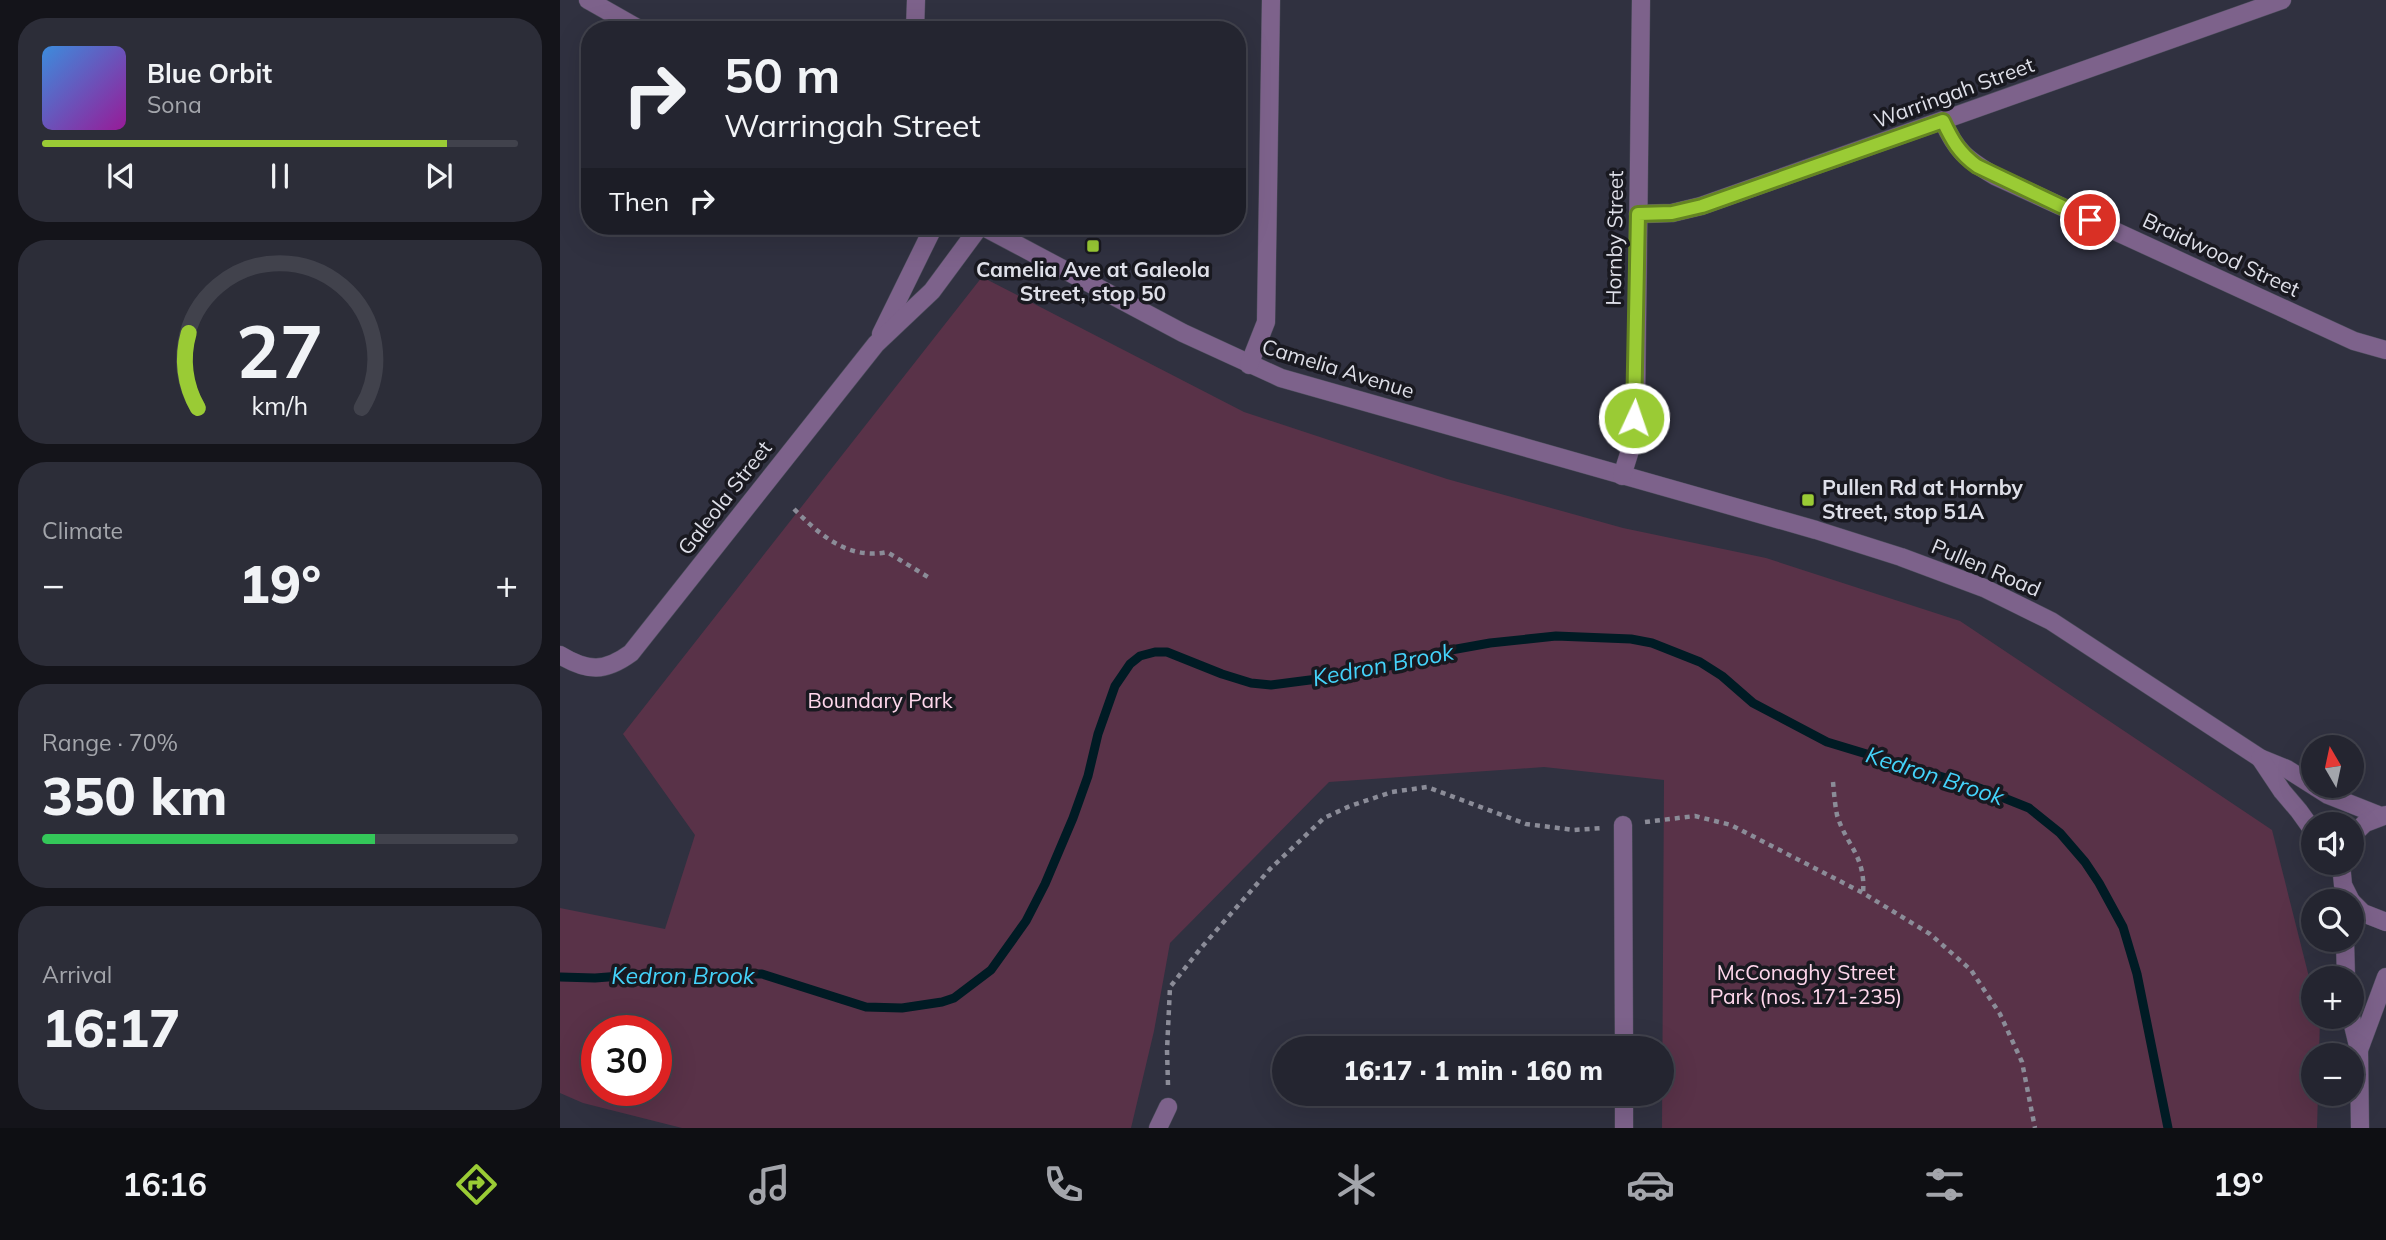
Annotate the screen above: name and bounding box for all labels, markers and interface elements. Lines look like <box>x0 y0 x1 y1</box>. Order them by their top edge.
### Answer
text: 50 m <box>724 44 840 105</box>
icon: right <box>609 49 700 140</box>
street label: Warringah Street <box>1870 51 2037 133</box>
text: Blue Orbit <box>147 57 272 90</box>
text: Sona <box>147 90 202 119</box>
text: Warringah Street <box>724 105 981 145</box>
icon: previous <box>102 157 140 195</box>
icon: pause <box>261 157 299 195</box>
icon: next <box>420 157 458 195</box>
street label: Hornby Street <box>1600 170 1628 306</box>
icon: right <box>683 182 721 220</box>
text: Then <box>609 185 669 218</box>
pin <box>2060 190 2120 250</box>
icon: arrive <box>2071 201 2109 239</box>
street label: Braidwood Street <box>2139 206 2304 302</box>
marker: Camelia Ave at Galeola Street, stop 50 <box>1085 238 1101 254</box>
place label: Camelia Ave at Galeola Street, stop 50 <box>976 256 1210 306</box>
text: 27 <box>236 305 324 396</box>
street label: Camelia Avenue <box>1259 333 1418 404</box>
position arrow <box>1597 381 1671 455</box>
text: km/h <box>252 390 308 421</box>
street label: Galeola Street <box>672 435 777 560</box>
place label: Pullen Rd at Hornby Street, stop 51A <box>1822 474 2024 524</box>
marker: Pullen Rd at Hornby Street, stop 51A <box>1800 492 1816 508</box>
text: Climate <box>42 516 123 545</box>
street label: Pullen Road <box>1928 532 2045 602</box>
text: 19° <box>239 551 321 616</box>
text: − <box>42 560 65 608</box>
text: + <box>495 560 518 608</box>
water label: Kedron Brook <box>1310 636 1457 692</box>
park label: Boundary Park <box>808 687 953 713</box>
text: Range · 70% <box>42 728 178 757</box>
north arrow <box>2301 735 2364 798</box>
map controls <box>2301 735 2364 1106</box>
water label: Kedron Brook <box>1862 740 2009 812</box>
text: 350 km <box>42 763 227 828</box>
button: sound <box>2301 812 2364 875</box>
button: search <box>2301 889 2364 952</box>
park label: McConaghy Street Park (nos. 171-235) <box>1710 959 1902 1009</box>
text: Arrival <box>42 960 112 989</box>
water label: Kedron Brook <box>611 961 756 990</box>
button: + <box>2301 966 2364 1029</box>
text: 16:17 <box>42 995 180 1060</box>
speed limit sign: 30 <box>581 1015 672 1106</box>
button: − <box>2301 1043 2364 1106</box>
text: 16:17 · 1 min · 160 m <box>1343 1054 1603 1087</box>
icon: directions <box>452 1160 501 1209</box>
icon: music <box>745 1160 794 1209</box>
icon: phone <box>1039 1160 1088 1209</box>
icon: climate <box>1332 1160 1381 1209</box>
icon: car <box>1626 1160 1675 1209</box>
icon: filters <box>1920 1160 1969 1209</box>
text: 16:16 <box>122 1164 207 1204</box>
text: 19° <box>2213 1164 2264 1204</box>

